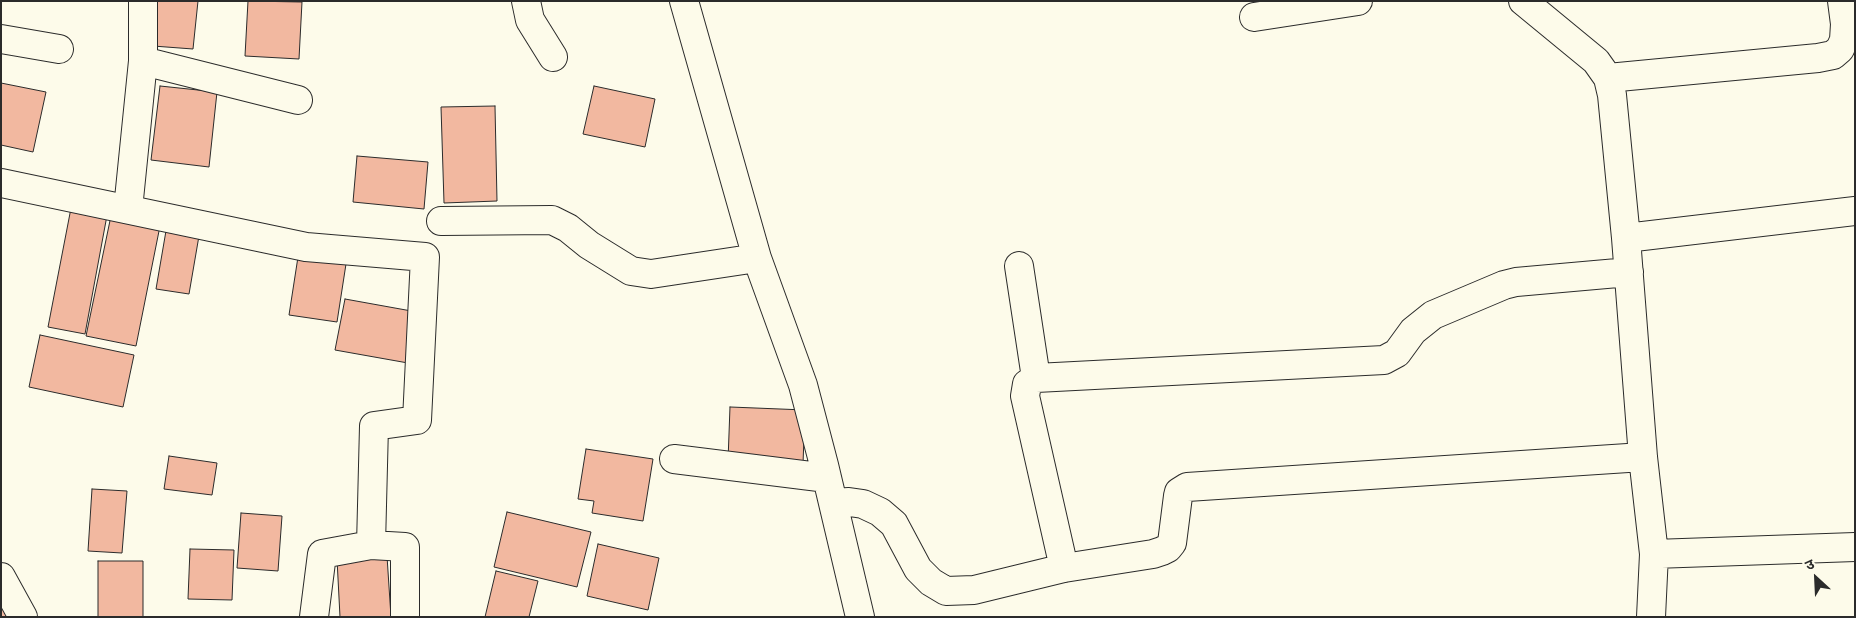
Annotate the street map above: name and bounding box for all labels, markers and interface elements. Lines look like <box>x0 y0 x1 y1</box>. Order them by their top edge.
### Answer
north arrow <box>1791 553 1841 603</box>
text: उ <box>1802 554 1817 574</box>

